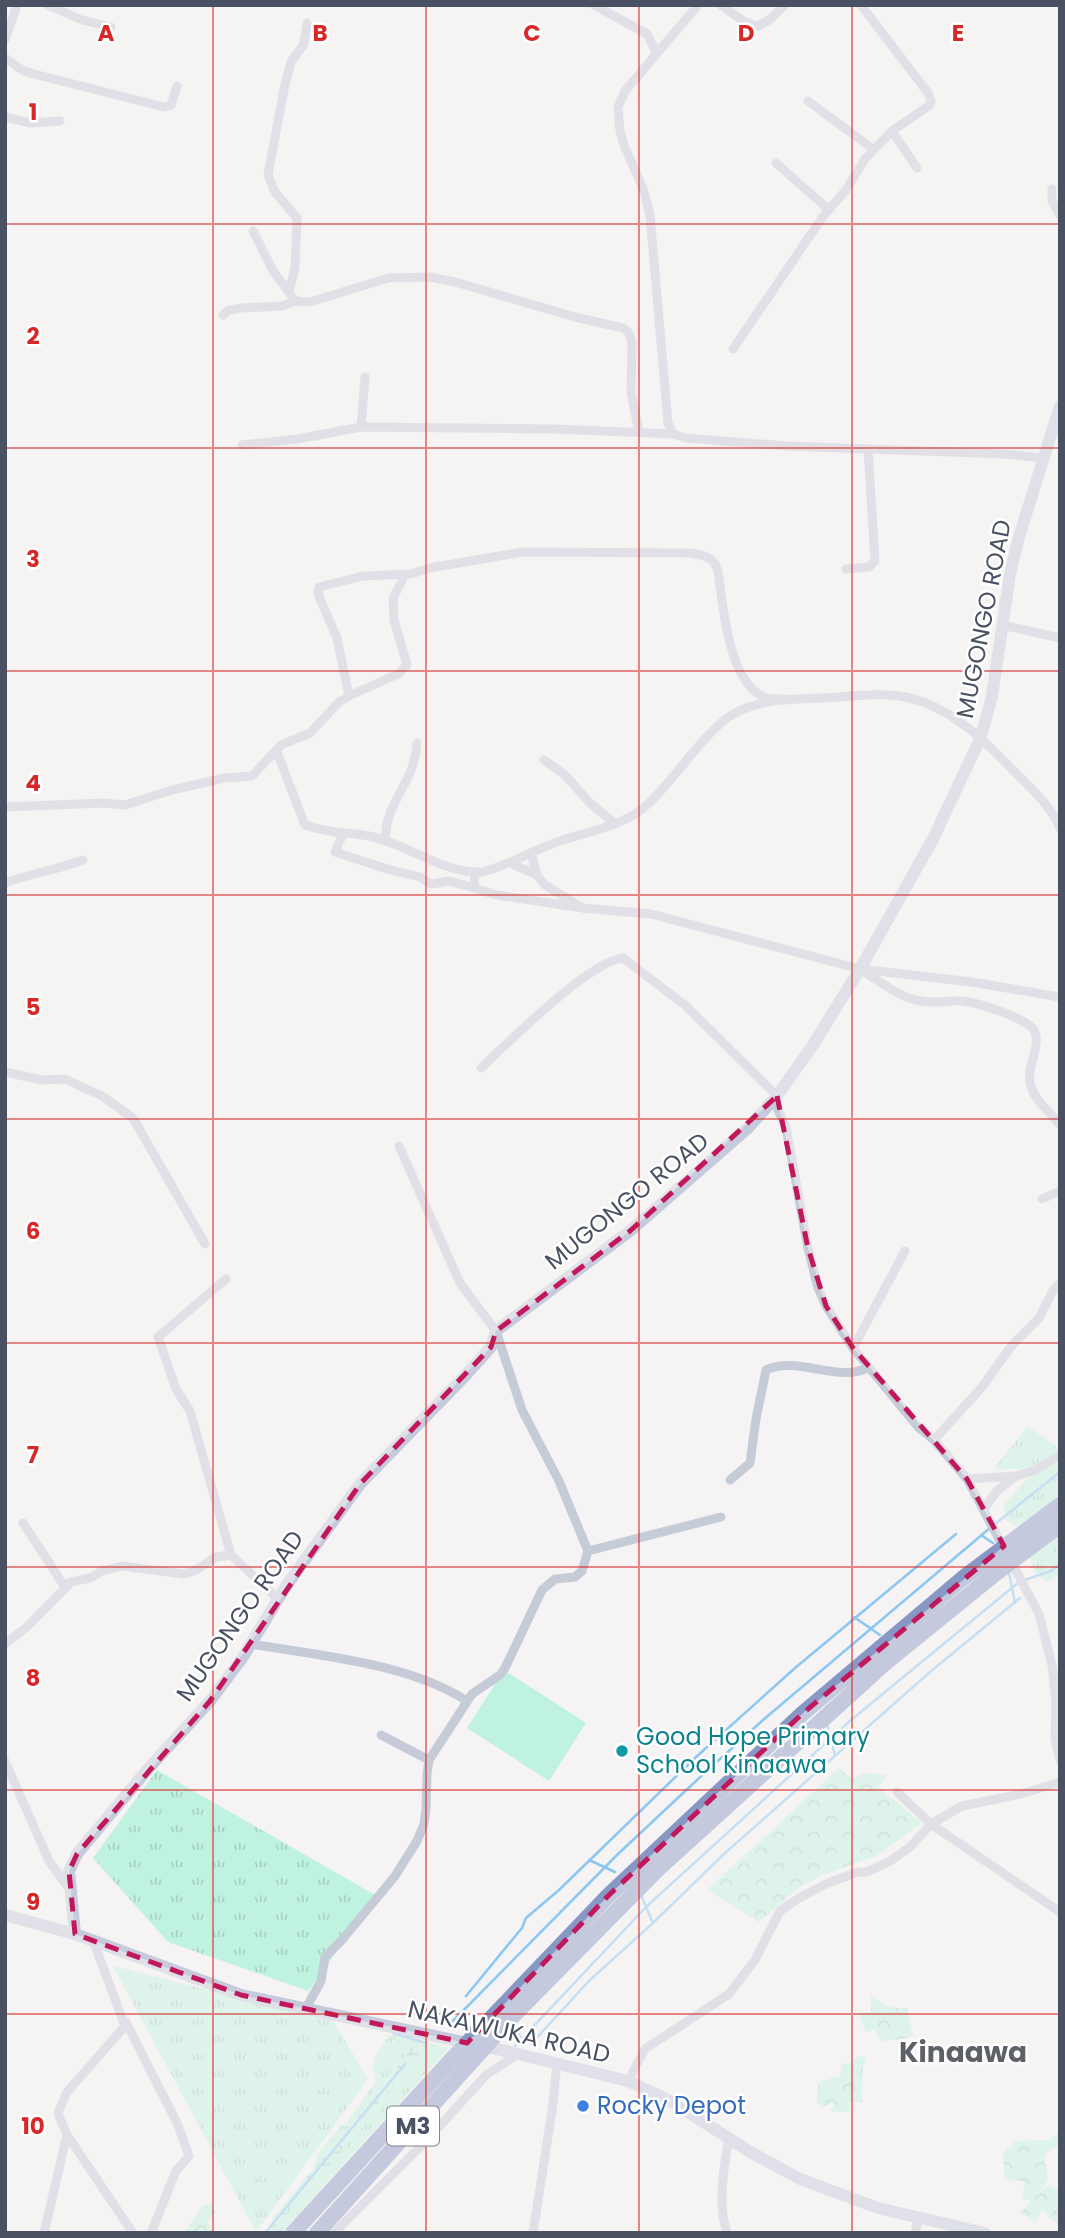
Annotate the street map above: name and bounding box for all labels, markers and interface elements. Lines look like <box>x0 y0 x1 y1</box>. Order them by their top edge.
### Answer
text: A <box>98 17 115 49</box>
text: B <box>312 17 328 49</box>
text: C <box>523 17 541 49</box>
text: D <box>738 17 754 49</box>
text: E <box>952 17 964 49</box>
text: 1 <box>29 96 37 128</box>
text: 2 <box>26 320 40 352</box>
street label: MUGONGO ROAD <box>948 517 1019 721</box>
text: 3 <box>26 543 40 575</box>
text: 4 <box>25 767 41 799</box>
text: 5 <box>26 991 40 1023</box>
street label: MUGONGO ROAD <box>538 1124 715 1277</box>
text: 6 <box>26 1215 40 1247</box>
text: 7 <box>27 1439 39 1471</box>
street label: MUGONGO ROAD <box>168 1524 311 1708</box>
text: 8 <box>26 1662 40 1694</box>
place label: Good Hope Primary School Kinaawa <box>636 1720 870 1781</box>
marker: Good Hope Primary School Kinaawa <box>614 1743 630 1759</box>
text: 9 <box>26 1886 40 1918</box>
street label: NAKAWUKA ROAD <box>405 1992 614 2071</box>
district label: Kinaawa <box>899 2033 1027 2072</box>
place label: Rocky Depot <box>597 2089 746 2122</box>
marker: Rocky Depot <box>575 2098 591 2114</box>
road number: M3 <box>387 2106 439 2146</box>
text: 10 <box>21 2110 45 2142</box>

